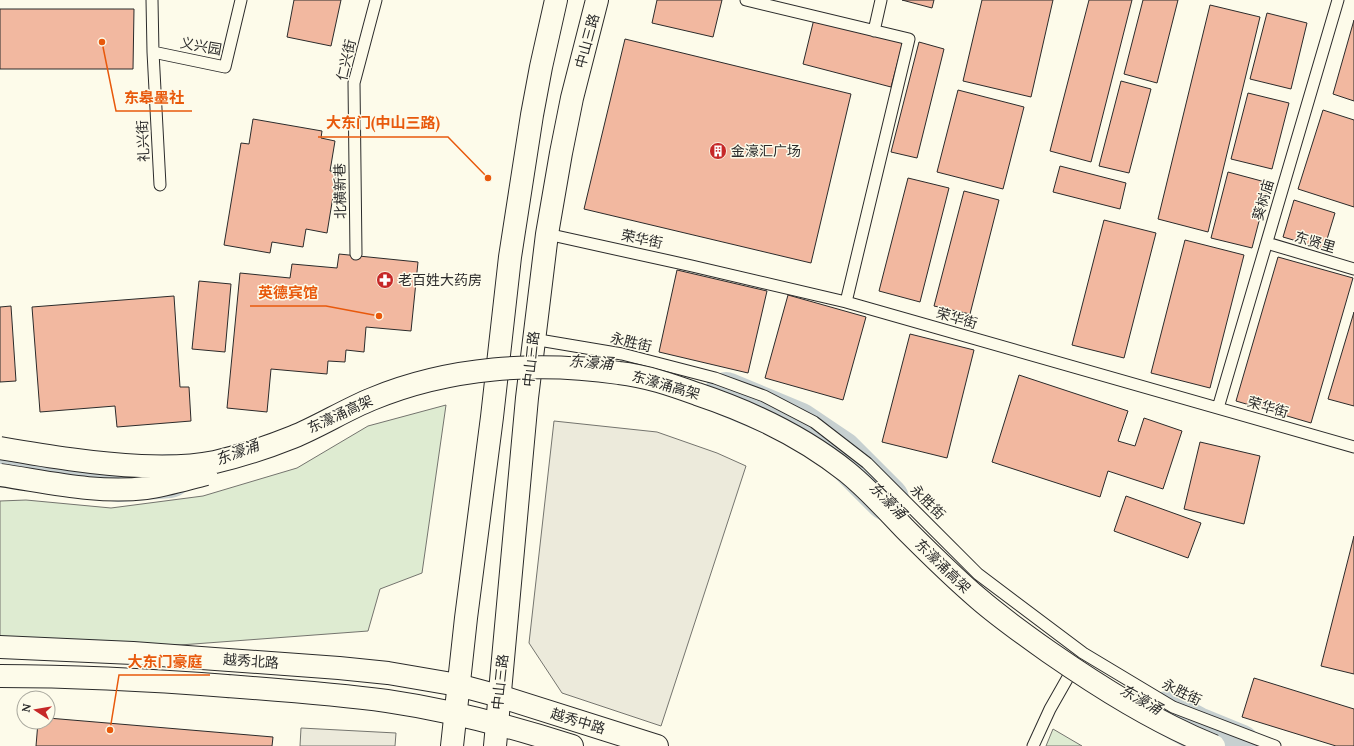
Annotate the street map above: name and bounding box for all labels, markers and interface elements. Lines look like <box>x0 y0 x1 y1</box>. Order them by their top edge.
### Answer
street label: 中山三路 <box>571 12 603 70</box>
street label: 义兴园 <box>179 33 223 59</box>
street label: 仁兴街 <box>333 38 359 82</box>
callout: 东皋墨社 <box>116 84 192 111</box>
text: 东皋墨社 <box>124 88 184 107</box>
callout: 大东门(中山三路) <box>318 110 448 137</box>
text: 大东门(中山三路) <box>326 113 440 133</box>
street label: 礼兴街 <box>133 120 153 162</box>
building icon: 金濠汇广场 <box>708 141 728 161</box>
place label: 金濠汇广场 <box>731 142 801 160</box>
street label: 北横新巷 <box>331 163 349 219</box>
street label: 葵树庙 <box>1249 177 1277 223</box>
street label: 荣华街 <box>620 226 664 252</box>
street label: 东贤里 <box>1292 227 1338 257</box>
pharmacy icon: 老百姓大药房 <box>375 270 395 290</box>
place label: 老百姓大药房 <box>398 271 482 289</box>
callout: 英德宾馆 <box>250 279 326 306</box>
text: 英德宾馆 <box>258 283 318 302</box>
street label: 荣华街 <box>934 304 980 332</box>
street label: 永胜街 <box>609 329 653 355</box>
street label: 中山三路 <box>519 330 543 388</box>
water label: 东濠涌 <box>568 351 616 373</box>
street label: 东濠涌高架 <box>630 367 702 403</box>
street label: 东濠涌高架 <box>304 391 376 437</box>
street label: 荣华街 <box>1245 393 1291 421</box>
water label: 东濠涌 <box>213 434 263 469</box>
water label: 东濠涌 <box>865 477 912 524</box>
street label: 永胜街 <box>907 481 949 523</box>
street label: 东濠涌高架 <box>912 535 974 597</box>
callout: 大东门豪庭 <box>119 648 210 675</box>
street label: 越秀北路 <box>222 650 280 672</box>
text: 大东门豪庭 <box>127 652 203 671</box>
street label: 中山三路 <box>488 653 512 711</box>
street label: 永胜街 <box>1159 675 1205 709</box>
water label: 东濠涌 <box>1117 680 1167 719</box>
north arrow <box>16 690 56 730</box>
text: N <box>18 702 34 714</box>
street label: 越秀中路 <box>549 704 607 738</box>

